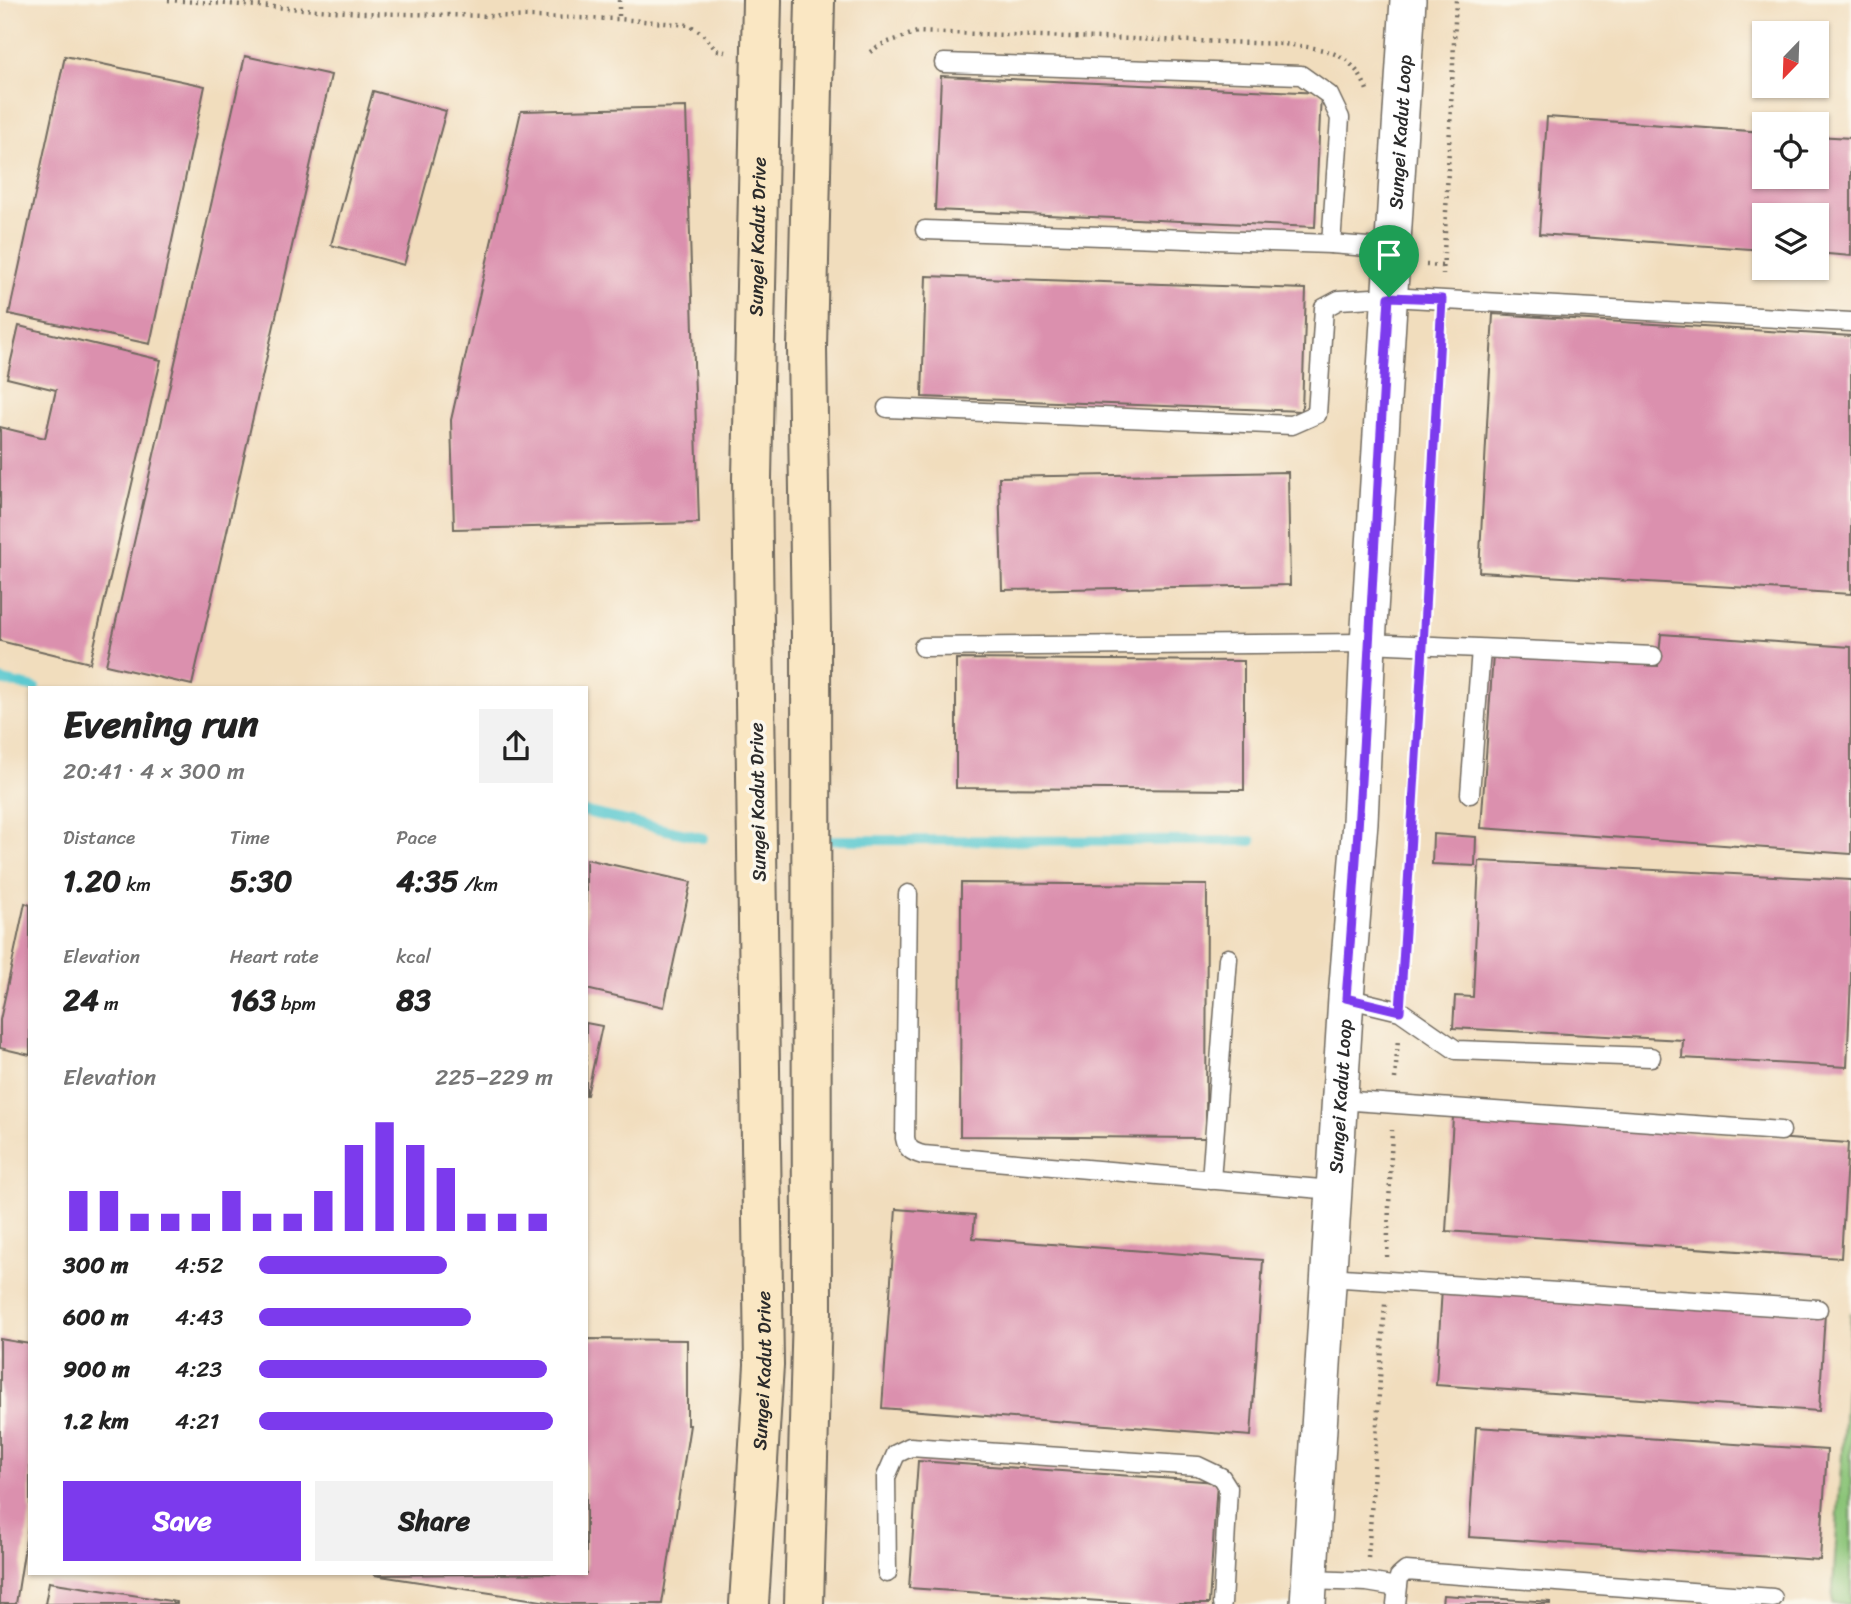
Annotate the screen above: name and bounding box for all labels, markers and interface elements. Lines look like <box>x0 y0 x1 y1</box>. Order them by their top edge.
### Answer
north arrow <box>1752 21 1829 98</box>
map controls <box>1752 21 1829 280</box>
street label: Sungei Kadut Loop <box>1379 54 1422 210</box>
button: locate <box>1752 112 1829 189</box>
street label: Sungei Kadut Drive <box>739 156 776 317</box>
button: layers <box>1752 203 1829 280</box>
pin <box>1359 225 1419 297</box>
icon: arrive <box>1370 236 1408 274</box>
text: Evening run <box>63 691 259 758</box>
button: share <box>479 709 553 783</box>
street label: Sungei Kadut Drive <box>740 722 775 882</box>
text: 20:41 · 4 × 300 m <box>63 751 245 792</box>
text: Distance <box>63 821 135 854</box>
text: Time <box>230 821 270 854</box>
text: Pace <box>396 821 437 854</box>
text: 1.20 <box>63 854 121 908</box>
text: 5:30 <box>230 854 292 908</box>
text: 4:35 <box>396 854 459 908</box>
text: km <box>121 868 151 901</box>
text: /km <box>459 868 498 901</box>
text: Elevation <box>63 940 140 973</box>
text: Heart rate <box>230 940 319 973</box>
text: kcal <box>396 940 431 973</box>
text: 24 <box>63 973 99 1027</box>
text: 163 <box>230 973 276 1027</box>
text: 83 <box>396 973 431 1027</box>
text: m <box>99 987 119 1020</box>
text: bpm <box>276 987 316 1020</box>
street label: Sungei Kadut Loop <box>1319 1018 1362 1174</box>
text: Elevation <box>63 1057 156 1098</box>
text: 225–229 m <box>435 1057 553 1098</box>
text: 300 m <box>63 1245 128 1286</box>
text: 4:52 <box>175 1245 224 1286</box>
street label: Sungei Kadut Drive <box>743 1290 781 1451</box>
text: 600 m <box>63 1297 129 1338</box>
text: 4:43 <box>175 1297 223 1338</box>
text: 900 m <box>63 1349 130 1390</box>
text: 4:23 <box>175 1349 222 1390</box>
text: 1.2 km <box>63 1401 129 1442</box>
text: 4:21 <box>175 1401 219 1442</box>
button: Save <box>63 1481 301 1561</box>
button: Share <box>315 1481 553 1561</box>

